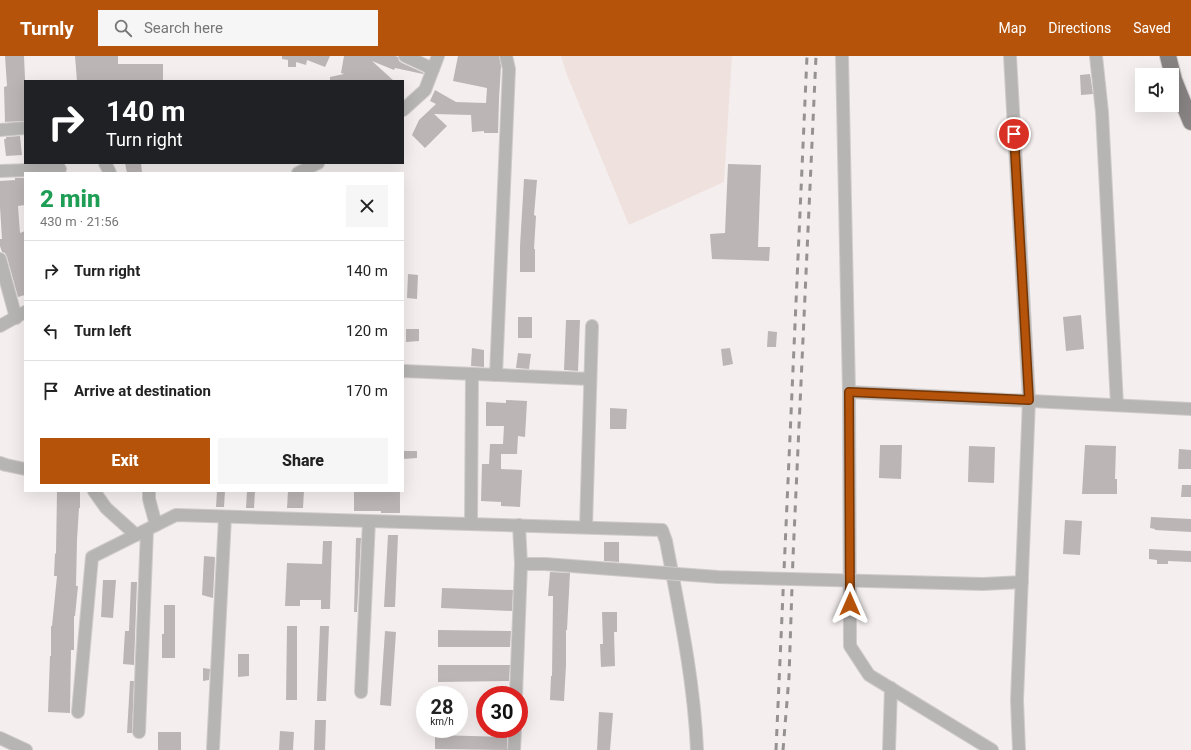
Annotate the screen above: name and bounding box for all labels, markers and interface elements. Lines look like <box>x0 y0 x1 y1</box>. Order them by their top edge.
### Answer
search box <box>98 10 378 46</box>
text: Turnly <box>20 17 74 40</box>
icon: search <box>112 17 134 39</box>
text: Search here <box>144 19 223 37</box>
text: Map <box>999 20 1026 36</box>
text: Directions <box>1048 20 1111 36</box>
text: Saved <box>1133 20 1171 36</box>
map controls <box>1135 68 1179 112</box>
button: sound <box>1135 68 1179 112</box>
text: 140 m <box>106 95 185 128</box>
icon: right <box>40 96 92 148</box>
pin <box>997 117 1031 151</box>
icon: arrive <box>1003 123 1025 145</box>
text: Turn right <box>106 129 183 150</box>
text: 2 min <box>40 185 101 213</box>
button: close <box>346 185 388 227</box>
text: 430 m · 21:56 <box>40 214 119 229</box>
icon: right <box>40 260 62 282</box>
text: Turn right <box>74 262 140 280</box>
text: 140 m <box>346 262 388 280</box>
icon: left <box>40 320 62 342</box>
text: Turn left <box>74 322 131 340</box>
text: 120 m <box>346 322 388 340</box>
icon: arrive <box>40 380 62 402</box>
text: Arrive at destination <box>74 382 211 400</box>
text: 170 m <box>346 382 388 400</box>
button: Exit <box>40 438 210 484</box>
button: Share <box>218 438 388 484</box>
position arrow <box>829 583 871 625</box>
speed limit sign: 30 <box>476 686 528 738</box>
text: 28 <box>431 695 453 719</box>
text: km/h <box>430 716 454 727</box>

